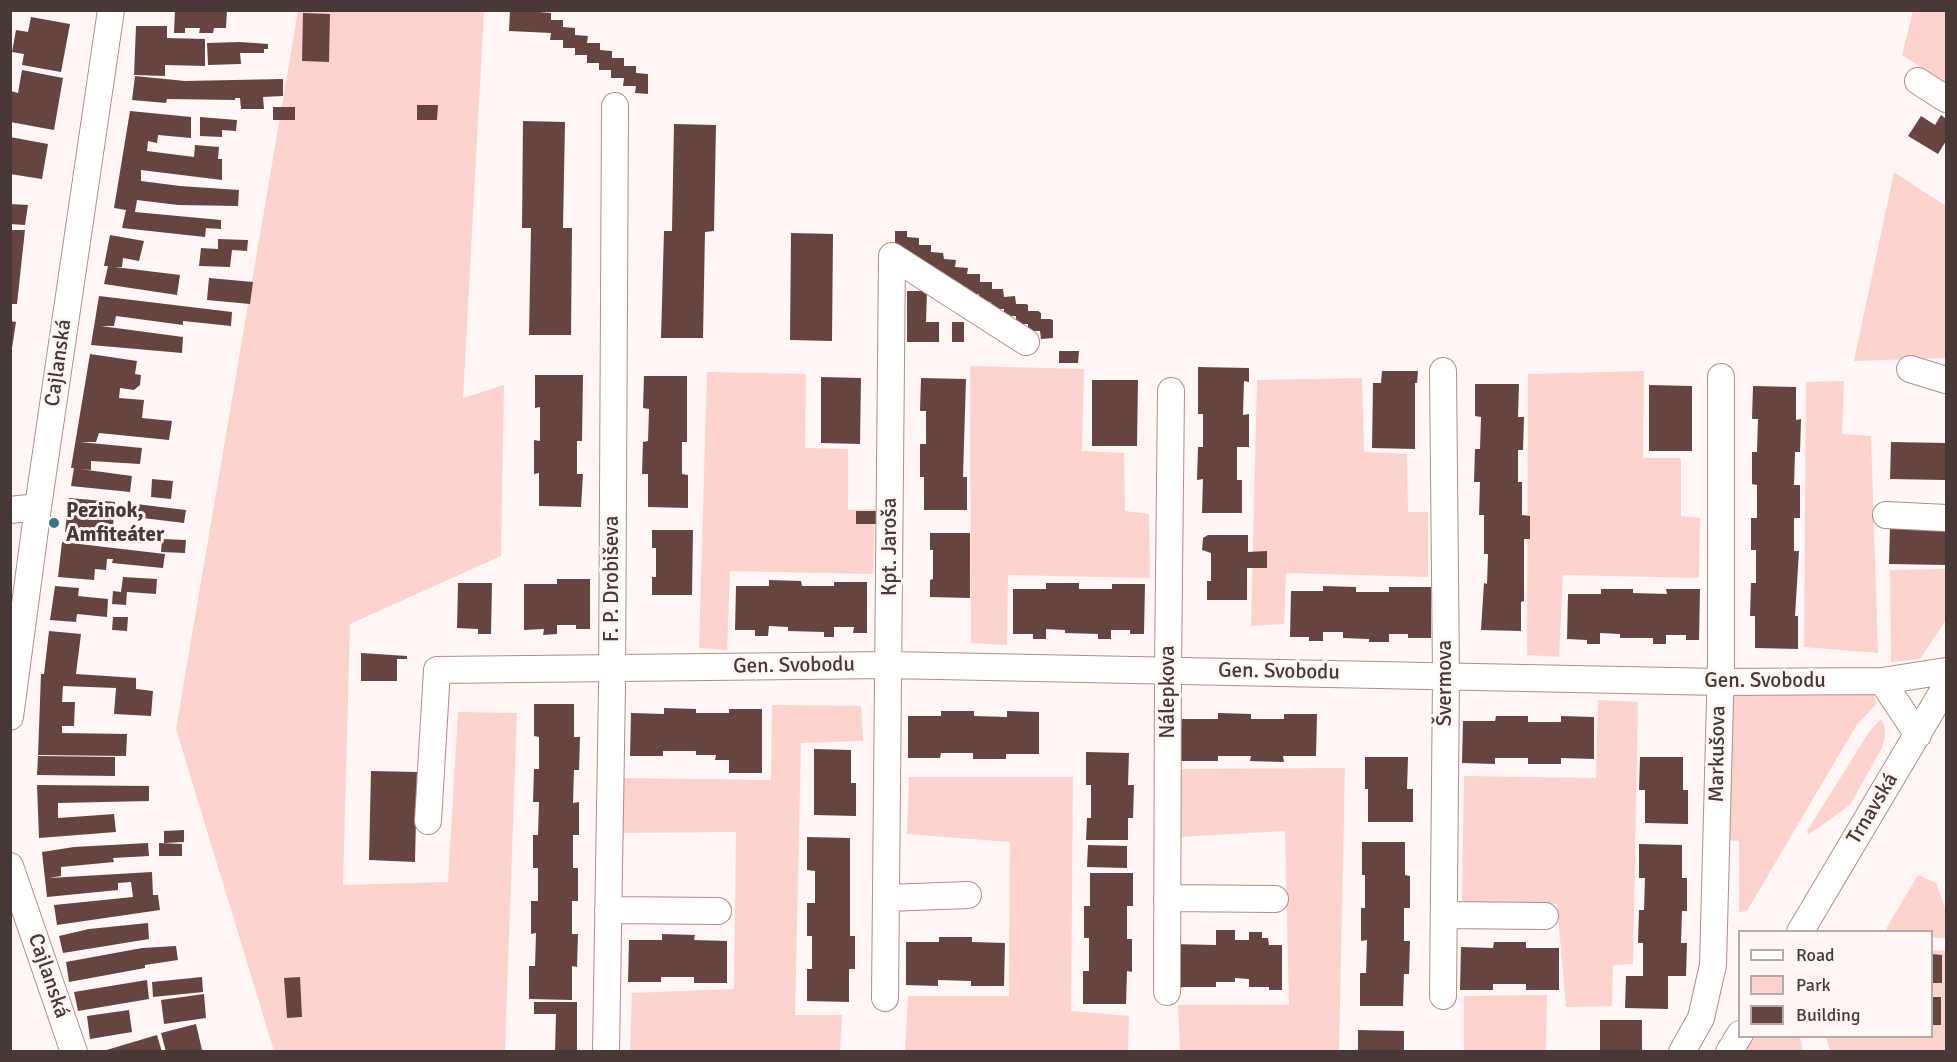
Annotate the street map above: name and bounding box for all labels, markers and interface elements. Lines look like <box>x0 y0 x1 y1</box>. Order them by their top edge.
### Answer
street label: Cajlanská <box>40 318 78 408</box>
place label: Pezinok, Amfiteáter <box>66 498 164 548</box>
street label: Kpt. Jaroša <box>877 498 903 596</box>
marker: Pezinok, Amfiteáter <box>47 516 61 530</box>
street label: F. P. Drobiševa <box>599 516 625 642</box>
street label: Švermova <box>1432 640 1458 726</box>
street label: Nálepkova <box>1155 645 1181 739</box>
street label: Gen. Svobodu <box>733 652 855 680</box>
street label: Gen. Svobodu <box>1218 658 1340 686</box>
street label: Gen. Svobodu <box>1704 668 1826 694</box>
street label: Markušova <box>1705 705 1731 803</box>
street label: Trnavská <box>1842 769 1904 849</box>
street label: Cajlanská <box>22 930 74 1022</box>
legend <box>1738 930 1933 1038</box>
text: Road <box>1796 944 1835 966</box>
text: Park <box>1796 974 1831 996</box>
text: Building <box>1796 1004 1860 1026</box>

